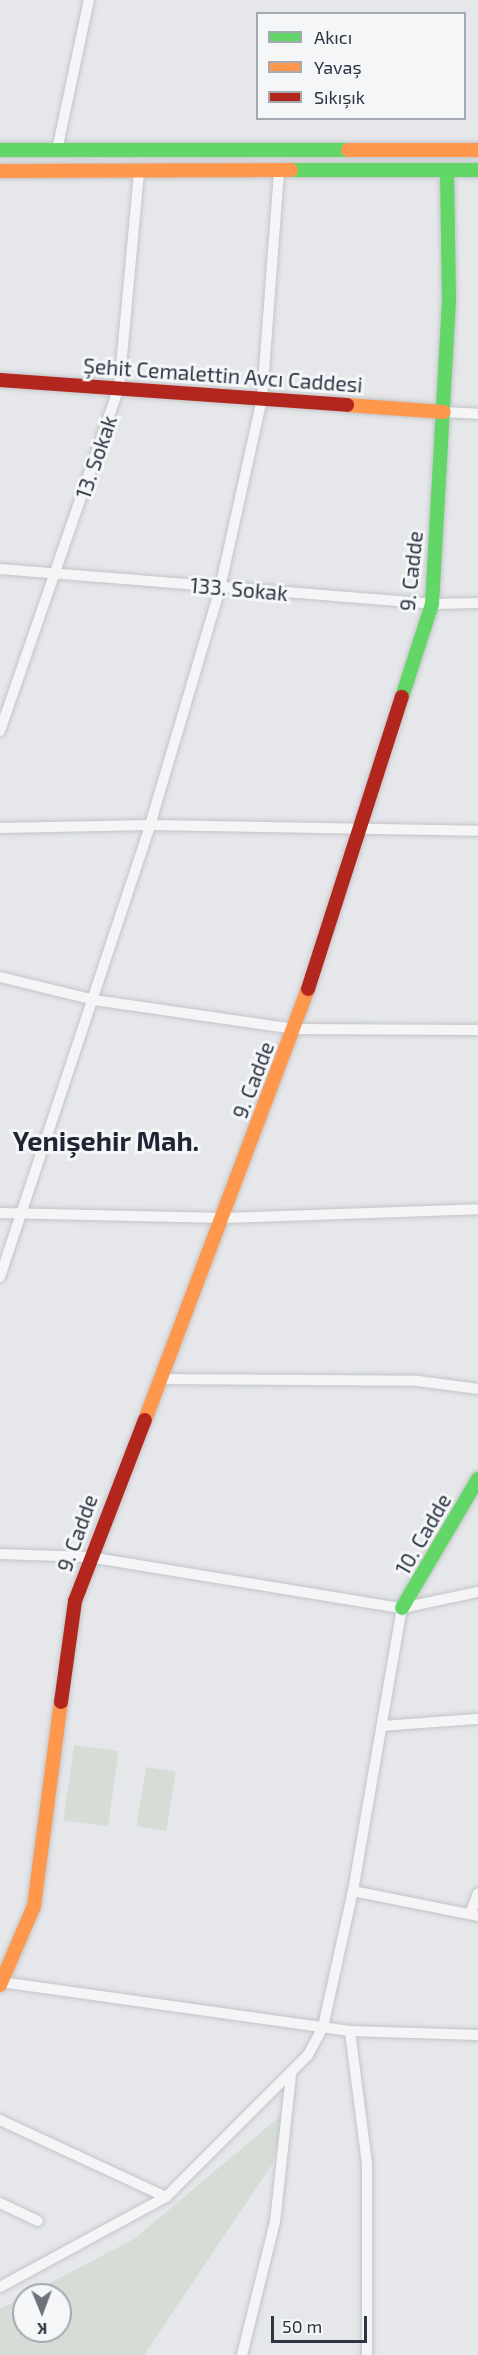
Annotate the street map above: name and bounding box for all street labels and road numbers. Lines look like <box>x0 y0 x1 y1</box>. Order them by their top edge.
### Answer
street label: Şehit Cemalettin Avcı Caddesi <box>82 353 364 397</box>
street label: 13. Sokak <box>70 412 122 502</box>
street label: 9. Cadde <box>394 530 428 612</box>
street label: 133. Sokak <box>189 572 289 606</box>
street label: 9. Cadde <box>227 1038 279 1122</box>
street label: 10. Cadde <box>390 1489 456 1579</box>
street label: 9. Cadde <box>51 1491 103 1575</box>

